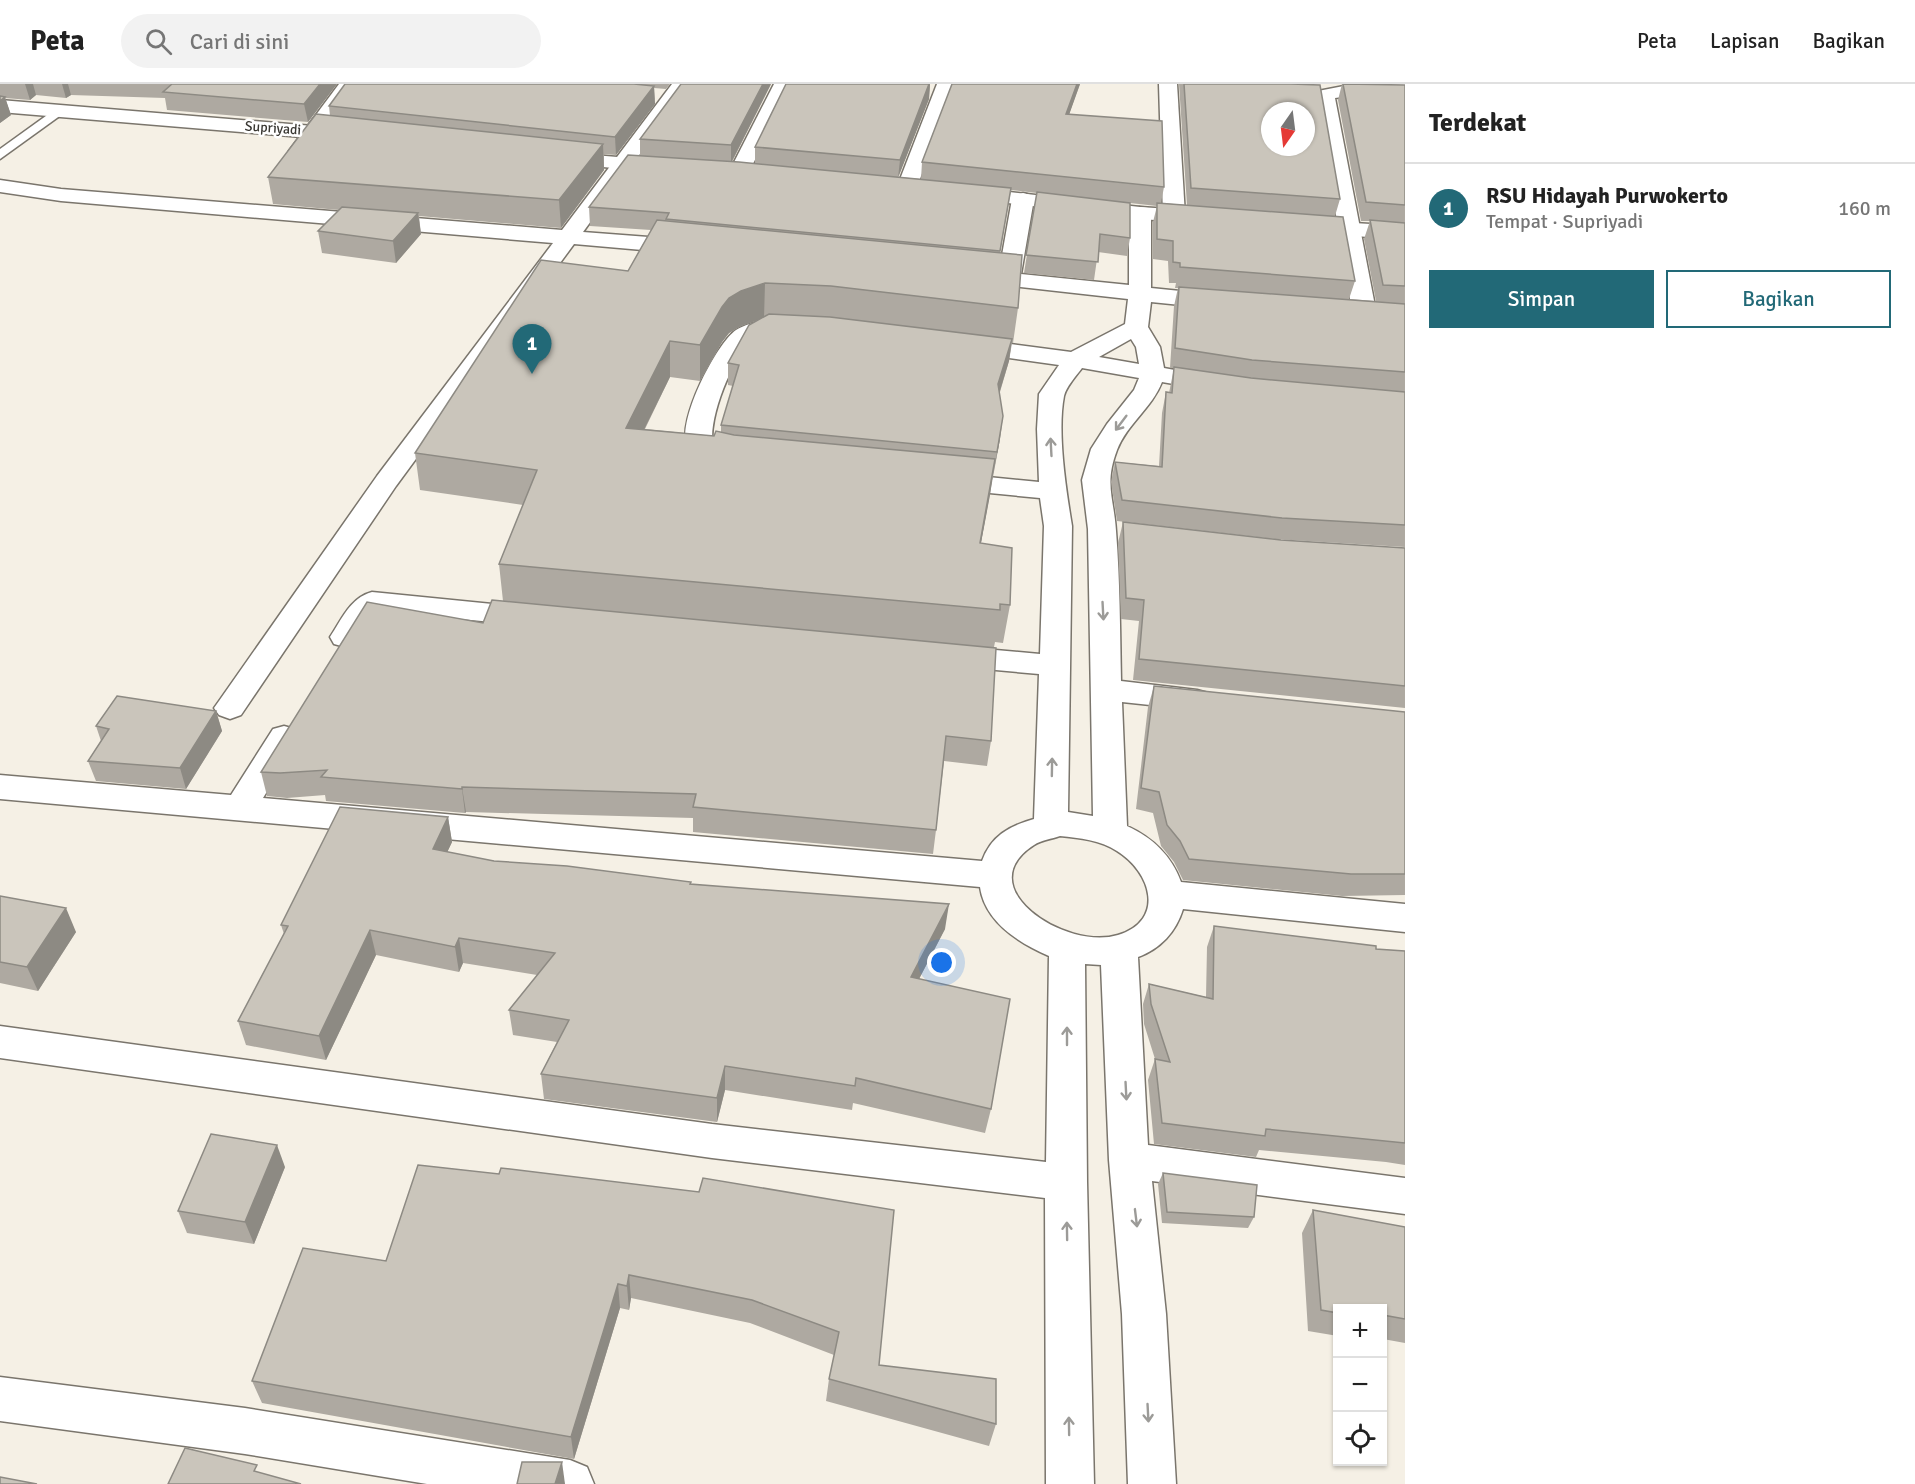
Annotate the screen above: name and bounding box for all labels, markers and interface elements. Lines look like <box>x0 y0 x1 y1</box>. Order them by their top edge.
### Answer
search box <box>121 14 541 68</box>
text: Peta <box>30 24 85 58</box>
icon: search <box>142 25 175 58</box>
text: Cari di sini <box>190 28 289 55</box>
text: Peta <box>1637 28 1677 54</box>
text: Lapisan <box>1710 28 1779 54</box>
text: Bagikan <box>1812 28 1885 54</box>
north arrow <box>1261 102 1315 156</box>
text: Terdekat <box>1429 107 1526 139</box>
street label: Supriyadi <box>244 118 302 138</box>
text: RSU Hidayah Purwokerto <box>1486 182 1728 209</box>
text: 1 <box>1443 196 1454 221</box>
text: 160 m <box>1838 196 1891 221</box>
text: Tempat · Supriyadi <box>1486 209 1643 234</box>
button: Simpan <box>1429 270 1654 328</box>
button: Bagikan <box>1666 270 1891 328</box>
pin: 1 <box>512 324 552 374</box>
one-way arrow <box>1114 415 1127 431</box>
one-way arrow <box>1046 437 1057 457</box>
one-way arrow <box>1098 601 1109 621</box>
one-way arrow <box>1046 758 1058 778</box>
your location <box>927 948 956 977</box>
one-way arrow <box>1061 1026 1073 1046</box>
one-way arrow <box>1120 1080 1131 1100</box>
one-way arrow <box>1131 1208 1142 1227</box>
one-way arrow <box>1061 1221 1073 1241</box>
map controls <box>1333 1304 1387 1466</box>
button: + <box>1333 1304 1387 1358</box>
button: − <box>1333 1358 1387 1412</box>
one-way arrow <box>1143 1402 1154 1422</box>
button: locate <box>1333 1412 1387 1466</box>
one-way arrow <box>1064 1416 1075 1436</box>

